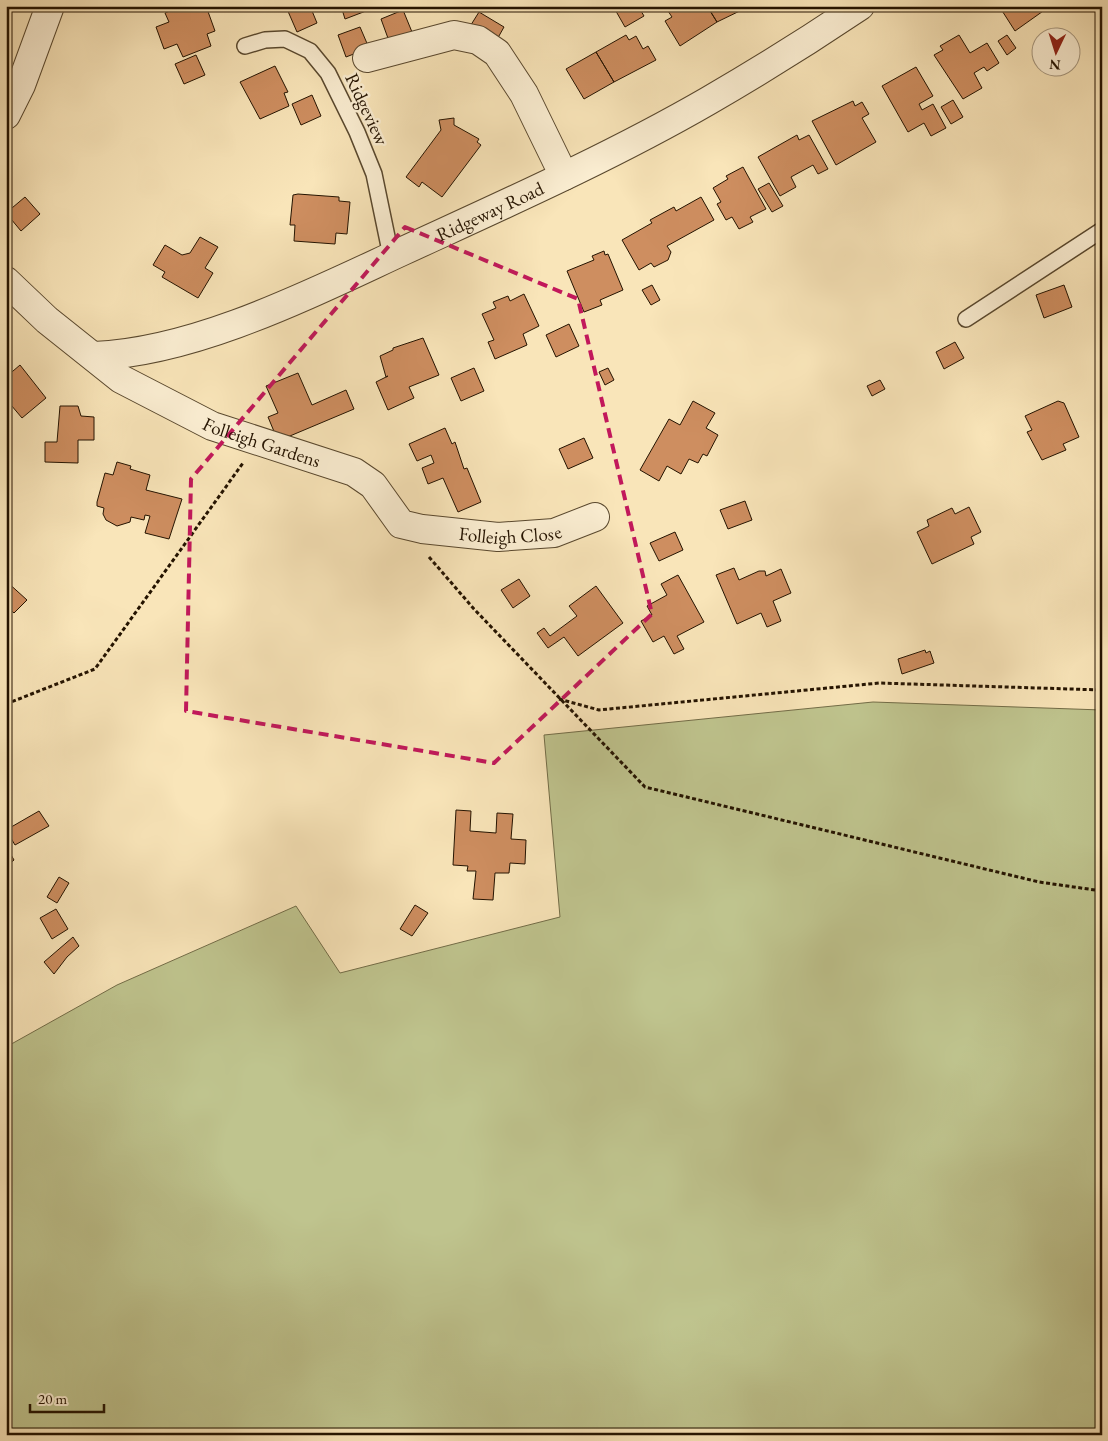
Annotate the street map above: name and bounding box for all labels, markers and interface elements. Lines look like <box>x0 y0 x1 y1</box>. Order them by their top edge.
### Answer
north arrow <box>1030 28 1080 78</box>
text: N <box>1048 56 1061 74</box>
street label: Ridgeview <box>339 69 395 150</box>
street label: Ridgeway Road <box>432 175 548 247</box>
street label: Folleigh Gardens <box>198 411 324 473</box>
street label: Folleigh Close <box>458 519 565 550</box>
scale bar <box>30 1381 104 1413</box>
text: 20 m <box>38 1389 67 1408</box>

